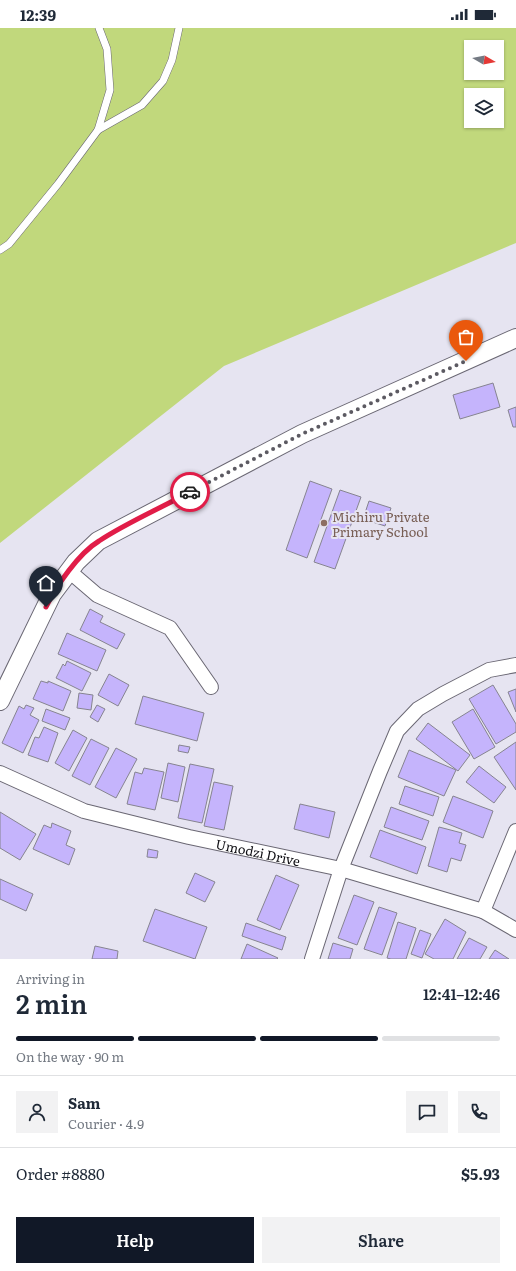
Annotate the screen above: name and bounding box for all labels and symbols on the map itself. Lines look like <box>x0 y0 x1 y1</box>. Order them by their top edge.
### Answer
north arrow <box>464 40 504 80</box>
pin <box>449 320 483 361</box>
courier <box>170 472 210 512</box>
place label: Michiru Private Primary School <box>332 507 430 541</box>
marker: Michiru Private Primary School <box>319 518 329 528</box>
pin <box>29 566 63 607</box>
street label: Umodzi Drive <box>214 833 302 870</box>

